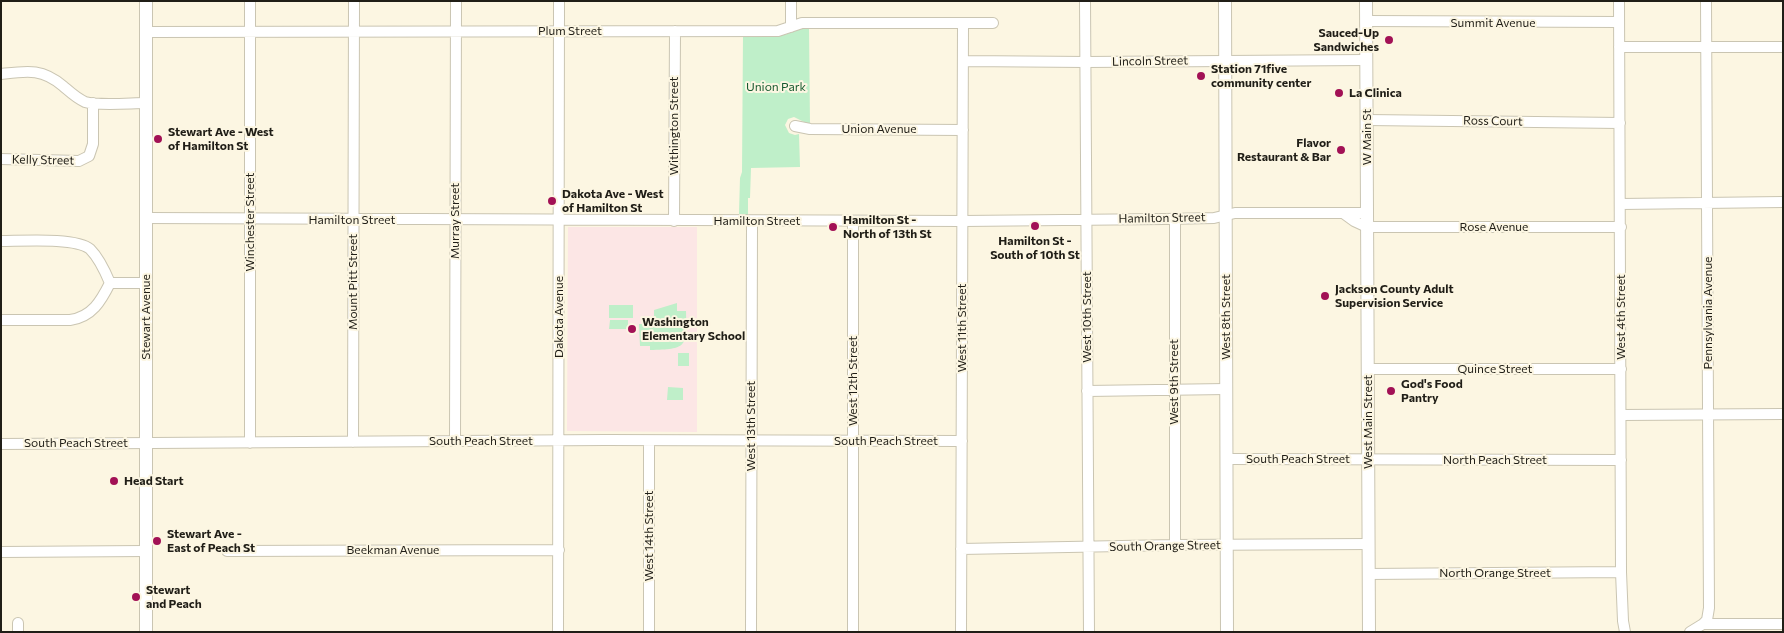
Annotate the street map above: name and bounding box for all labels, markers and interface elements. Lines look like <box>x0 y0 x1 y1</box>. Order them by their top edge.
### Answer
street label: Summit Avenue <box>1451 16 1535 30</box>
street label: Plum Street <box>538 24 602 38</box>
place label: Sauced-Up Sandwiches <box>1314 26 1379 54</box>
marker: Sauced-Up Sandwiches <box>1383 34 1395 46</box>
street label: Lincoln Street <box>1112 53 1188 69</box>
place label: Station 71five community center <box>1211 62 1311 90</box>
marker: Station 71five community center <box>1195 70 1207 82</box>
street label: Withington Street <box>667 77 681 175</box>
park label: Union Park <box>746 80 806 94</box>
place label: La Clinica <box>1349 86 1402 100</box>
marker: La Clinica <box>1333 87 1345 99</box>
street label: W Main St <box>1360 109 1374 165</box>
street label: Ross Court <box>1463 113 1523 129</box>
street label: Union Avenue <box>841 122 917 136</box>
place label: Stewart Ave - West of Hamilton St <box>168 125 274 153</box>
marker: Stewart Ave - West of Hamilton St <box>152 133 164 145</box>
place label: Flavor Restaurant & Bar <box>1237 136 1331 164</box>
marker: Flavor Restaurant & Bar <box>1335 144 1347 156</box>
street label: Kelly Street <box>12 152 74 168</box>
street label: Winchester Street <box>243 173 257 271</box>
street label: Murray Street <box>448 183 462 259</box>
place label: Dakota Ave - West of Hamilton St <box>562 187 663 215</box>
marker: Dakota Ave - West of Hamilton St <box>546 195 558 207</box>
street label: Hamilton Street <box>1118 210 1206 226</box>
street label: Hamilton Street <box>309 213 395 227</box>
place label: Hamilton St - North of 13th St <box>843 213 932 241</box>
street label: Hamilton Street <box>714 214 800 228</box>
marker: Hamilton St - South of 10th St <box>1029 220 1041 232</box>
street label: Rose Avenue <box>1460 220 1528 234</box>
marker: Hamilton St - North of 13th St <box>827 221 839 233</box>
street label: Mount Pitt Street <box>346 234 360 330</box>
place label: Hamilton St - South of 10th St <box>990 234 1080 262</box>
street label: Pennsylvania Avenue <box>1701 257 1715 369</box>
street label: West 10th Street <box>1080 271 1094 363</box>
street label: Stewart Avenue <box>139 274 153 360</box>
street label: West 8th Street <box>1219 274 1233 360</box>
street label: West 4th Street <box>1614 274 1628 360</box>
street label: Dakota Avenue <box>552 276 566 358</box>
place label: Jackson County Adult Supervision Service <box>1335 282 1453 310</box>
street label: West 11th Street <box>955 284 969 372</box>
marker: Jackson County Adult Supervision Service <box>1319 290 1331 302</box>
place label: Washington Elementary School <box>642 315 745 343</box>
marker: Washington Elementary School <box>626 323 638 335</box>
street label: West 12th Street <box>846 336 860 426</box>
street label: West 9th Street <box>1167 339 1181 425</box>
street label: Quince Street <box>1458 362 1532 376</box>
street label: West Main Street <box>1361 375 1375 469</box>
place label: God's Food Pantry <box>1401 377 1463 405</box>
street label: West 13th Street <box>744 381 758 471</box>
marker: God's Food Pantry <box>1385 385 1397 397</box>
street label: South Peach Street <box>429 434 533 448</box>
street label: South Peach Street <box>834 434 938 448</box>
street label: South Peach Street <box>24 436 128 450</box>
street label: South Peach Street <box>1246 452 1350 466</box>
street label: North Peach Street <box>1443 453 1547 467</box>
place label: Head Start <box>124 474 183 488</box>
marker: Head Start <box>108 475 120 487</box>
street label: West 14th Street <box>642 491 656 581</box>
place label: Stewart Ave - East of Peach St <box>167 527 255 555</box>
marker: Stewart Ave - East of Peach St <box>151 535 163 547</box>
street label: South Orange Street <box>1109 538 1221 554</box>
street label: Beekman Avenue <box>347 543 439 557</box>
street label: North Orange Street <box>1439 566 1551 580</box>
place label: Stewart and Peach <box>146 583 202 611</box>
marker: Stewart and Peach <box>130 591 142 603</box>

